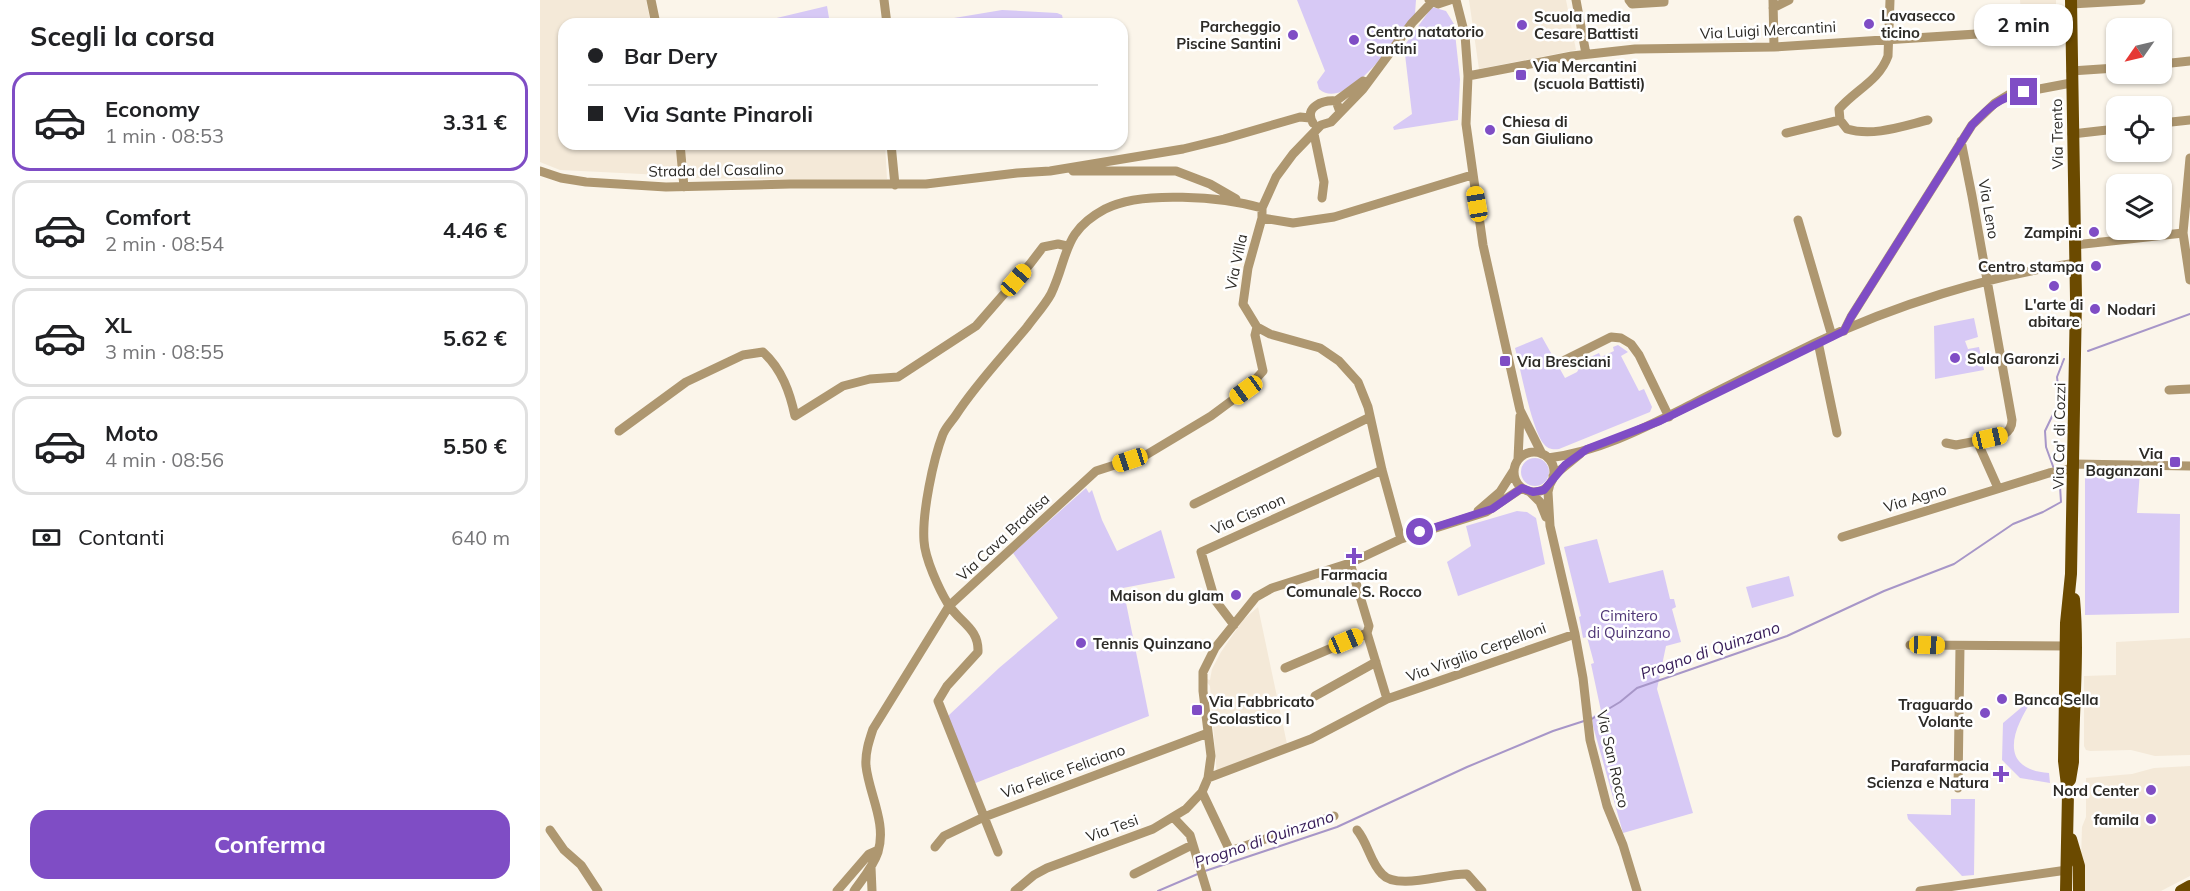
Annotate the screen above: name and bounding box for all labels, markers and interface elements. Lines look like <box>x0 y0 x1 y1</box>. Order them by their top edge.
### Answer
callout: 2 min <box>1974 5 2074 47</box>
place label: Lavasecco ticino <box>1881 6 1955 42</box>
place label: Scuola media Cesare Battisti <box>1534 7 1638 43</box>
text: 2 min <box>1997 12 2050 37</box>
place label: Parcheggio Piscine Santini <box>1176 17 1281 53</box>
street label: Via Luigi Mercantini <box>1699 17 1837 43</box>
marker: Lavasecco ticino <box>1862 17 1876 31</box>
marker: Scuola media Cesare Battisti <box>1515 18 1529 32</box>
north arrow <box>2106 18 2172 84</box>
map controls <box>2106 18 2172 240</box>
text: Scegli la corsa <box>30 19 215 53</box>
place label: Centro natatorio Santini <box>1366 22 1484 58</box>
marker: Parcheggio Piscine Santini <box>1286 28 1300 42</box>
marker: Centro natatorio Santini <box>1347 33 1361 47</box>
text: Bar Dery <box>624 42 718 70</box>
place label: Via Mercantini (scuola Battisti) <box>1532 57 1645 93</box>
marker: Via Mercantini (scuola Battisti) <box>1514 68 1528 82</box>
route end <box>2010 78 2037 105</box>
icon: car <box>33 95 87 149</box>
text: Economy <box>105 95 200 123</box>
button: locate <box>2106 96 2172 162</box>
street label: Via Trento <box>2047 98 2067 170</box>
text: Via Sante Pinaroli <box>624 100 813 128</box>
text: 3.31 € <box>443 108 507 136</box>
place label: Chiesa di San Giuliano <box>1502 112 1593 148</box>
text: 1 min · 08:53 <box>105 123 224 148</box>
marker: Chiesa di San Giuliano <box>1483 123 1497 137</box>
street label: Strada del Casalino <box>648 159 784 181</box>
button: layers <box>2106 174 2172 240</box>
street label: Via Leno <box>1974 178 2004 240</box>
car <box>1465 185 1489 223</box>
icon: car <box>33 203 87 257</box>
text: Comfort <box>105 203 191 231</box>
text: 4.46 € <box>443 216 507 244</box>
place label: Zampini <box>2024 223 2082 242</box>
marker: Zampini <box>2087 225 2101 239</box>
text: 2 min · 08:54 <box>105 231 224 256</box>
street label: Via Villa <box>1221 232 1251 292</box>
place label: Centro stampa <box>1978 257 2084 276</box>
marker: Centro stampa <box>2089 259 2103 273</box>
car <box>997 261 1035 299</box>
marker: L'arte di abitare <box>2047 279 2061 293</box>
place label: L'arte di abitare <box>2025 295 2083 331</box>
place label: Nodari <box>2107 300 2156 319</box>
marker: Nodari <box>2088 302 2102 316</box>
icon: car <box>33 311 87 365</box>
text: XL <box>105 311 132 339</box>
text: 5.62 € <box>443 324 507 352</box>
text: 3 min · 08:55 <box>105 339 224 364</box>
place label: Sala Garonzi <box>1967 349 2059 368</box>
marker: Sala Garonzi <box>1948 351 1962 365</box>
place label: Via Bresciani <box>1516 352 1611 371</box>
marker: Via Bresciani <box>1498 354 1512 368</box>
car <box>1226 372 1266 408</box>
street label: Via Ca' di Cozzi <box>2049 382 2069 490</box>
icon: car <box>33 419 87 473</box>
text: Moto <box>105 419 158 447</box>
car <box>1970 425 2010 451</box>
text: 5.50 € <box>443 432 507 460</box>
place label: Via Baganzani <box>2086 444 2163 480</box>
car <box>1110 446 1150 474</box>
text: 4 min · 08:56 <box>105 447 224 472</box>
marker: Via Baganzani <box>2168 455 2182 469</box>
street label: Via Agno <box>1881 480 1949 516</box>
street label: Via Cava Bradisa <box>953 489 1053 585</box>
street label: Via Cismon <box>1208 489 1288 539</box>
route start <box>1406 518 1433 545</box>
icon: cash <box>30 521 63 554</box>
text: Contanti <box>78 523 164 551</box>
text: 640 m <box>451 525 510 550</box>
marker: Farmacia Comunale S. Rocco <box>1347 549 1361 563</box>
place label: Farmacia Comunale S. Rocco <box>1286 565 1422 601</box>
place label: Maison du glam <box>1110 586 1224 605</box>
marker: Maison du glam <box>1229 588 1243 602</box>
park label: Cimitero di Quinzano <box>1587 606 1671 642</box>
water label: Progno di Quinzano <box>1638 617 1782 683</box>
street label: Via Virgilio Cerpelloni <box>1404 618 1548 686</box>
car <box>1326 626 1366 656</box>
place label: Tennis Quinzano <box>1093 634 1212 653</box>
car <box>1909 635 1945 655</box>
marker: Tennis Quinzano <box>1074 636 1088 650</box>
place label: Banca Sella <box>2014 690 2099 709</box>
place label: Via Fabbricato Scolastico I <box>1208 692 1315 728</box>
marker: Banca Sella <box>1995 692 2009 706</box>
place label: Traguardo Volante <box>1898 695 1973 731</box>
marker: Via Fabbricato Scolastico I <box>1190 703 1204 717</box>
marker: Traguardo Volante <box>1978 706 1992 720</box>
street label: Via San Rocco <box>1593 708 1633 810</box>
street label: Via Felice Feliciano <box>998 740 1128 802</box>
place label: Parafarmacia Scienza e Natura <box>1867 756 1989 792</box>
marker: Parafarmacia Scienza e Natura <box>1994 767 2008 781</box>
place label: Nord Center <box>2053 781 2139 800</box>
marker: Nord Center <box>2144 783 2158 797</box>
water label: Progno di Quinzano <box>1192 806 1336 872</box>
button: Conferma <box>30 810 510 879</box>
street label: Via Tesi <box>1083 810 1141 846</box>
place label: famila <box>2094 810 2139 829</box>
marker: famila <box>2144 812 2158 826</box>

